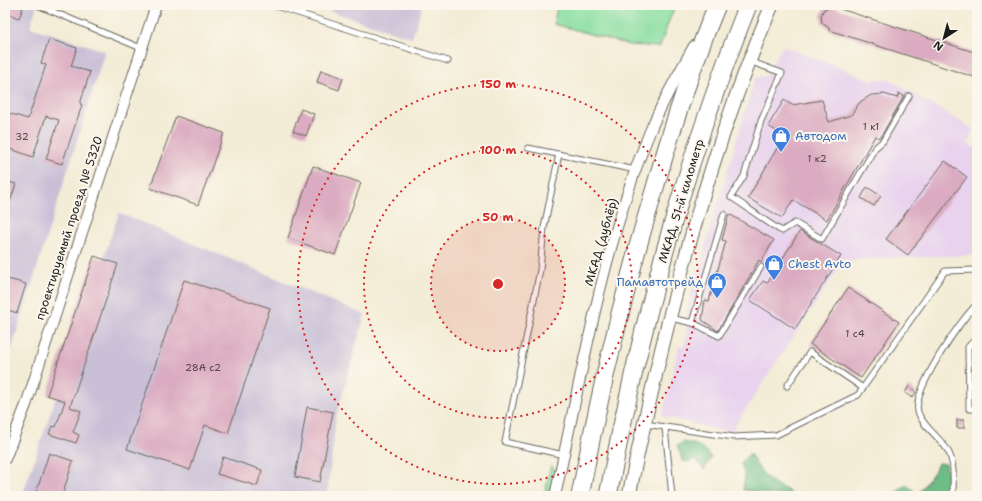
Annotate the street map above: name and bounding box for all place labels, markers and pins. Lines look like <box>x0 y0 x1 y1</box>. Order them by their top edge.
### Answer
shop icon: Автодом <box>770 125 792 153</box>
place label: Автодом <box>795 128 847 144</box>
shop icon: Chest Avto <box>763 253 785 281</box>
place label: Chest Avto <box>788 256 851 272</box>
shop icon: Памавтотрейд <box>706 271 728 299</box>
place label: Памавтотрейд <box>617 274 703 290</box>
centre of rings <box>491 277 505 291</box>

